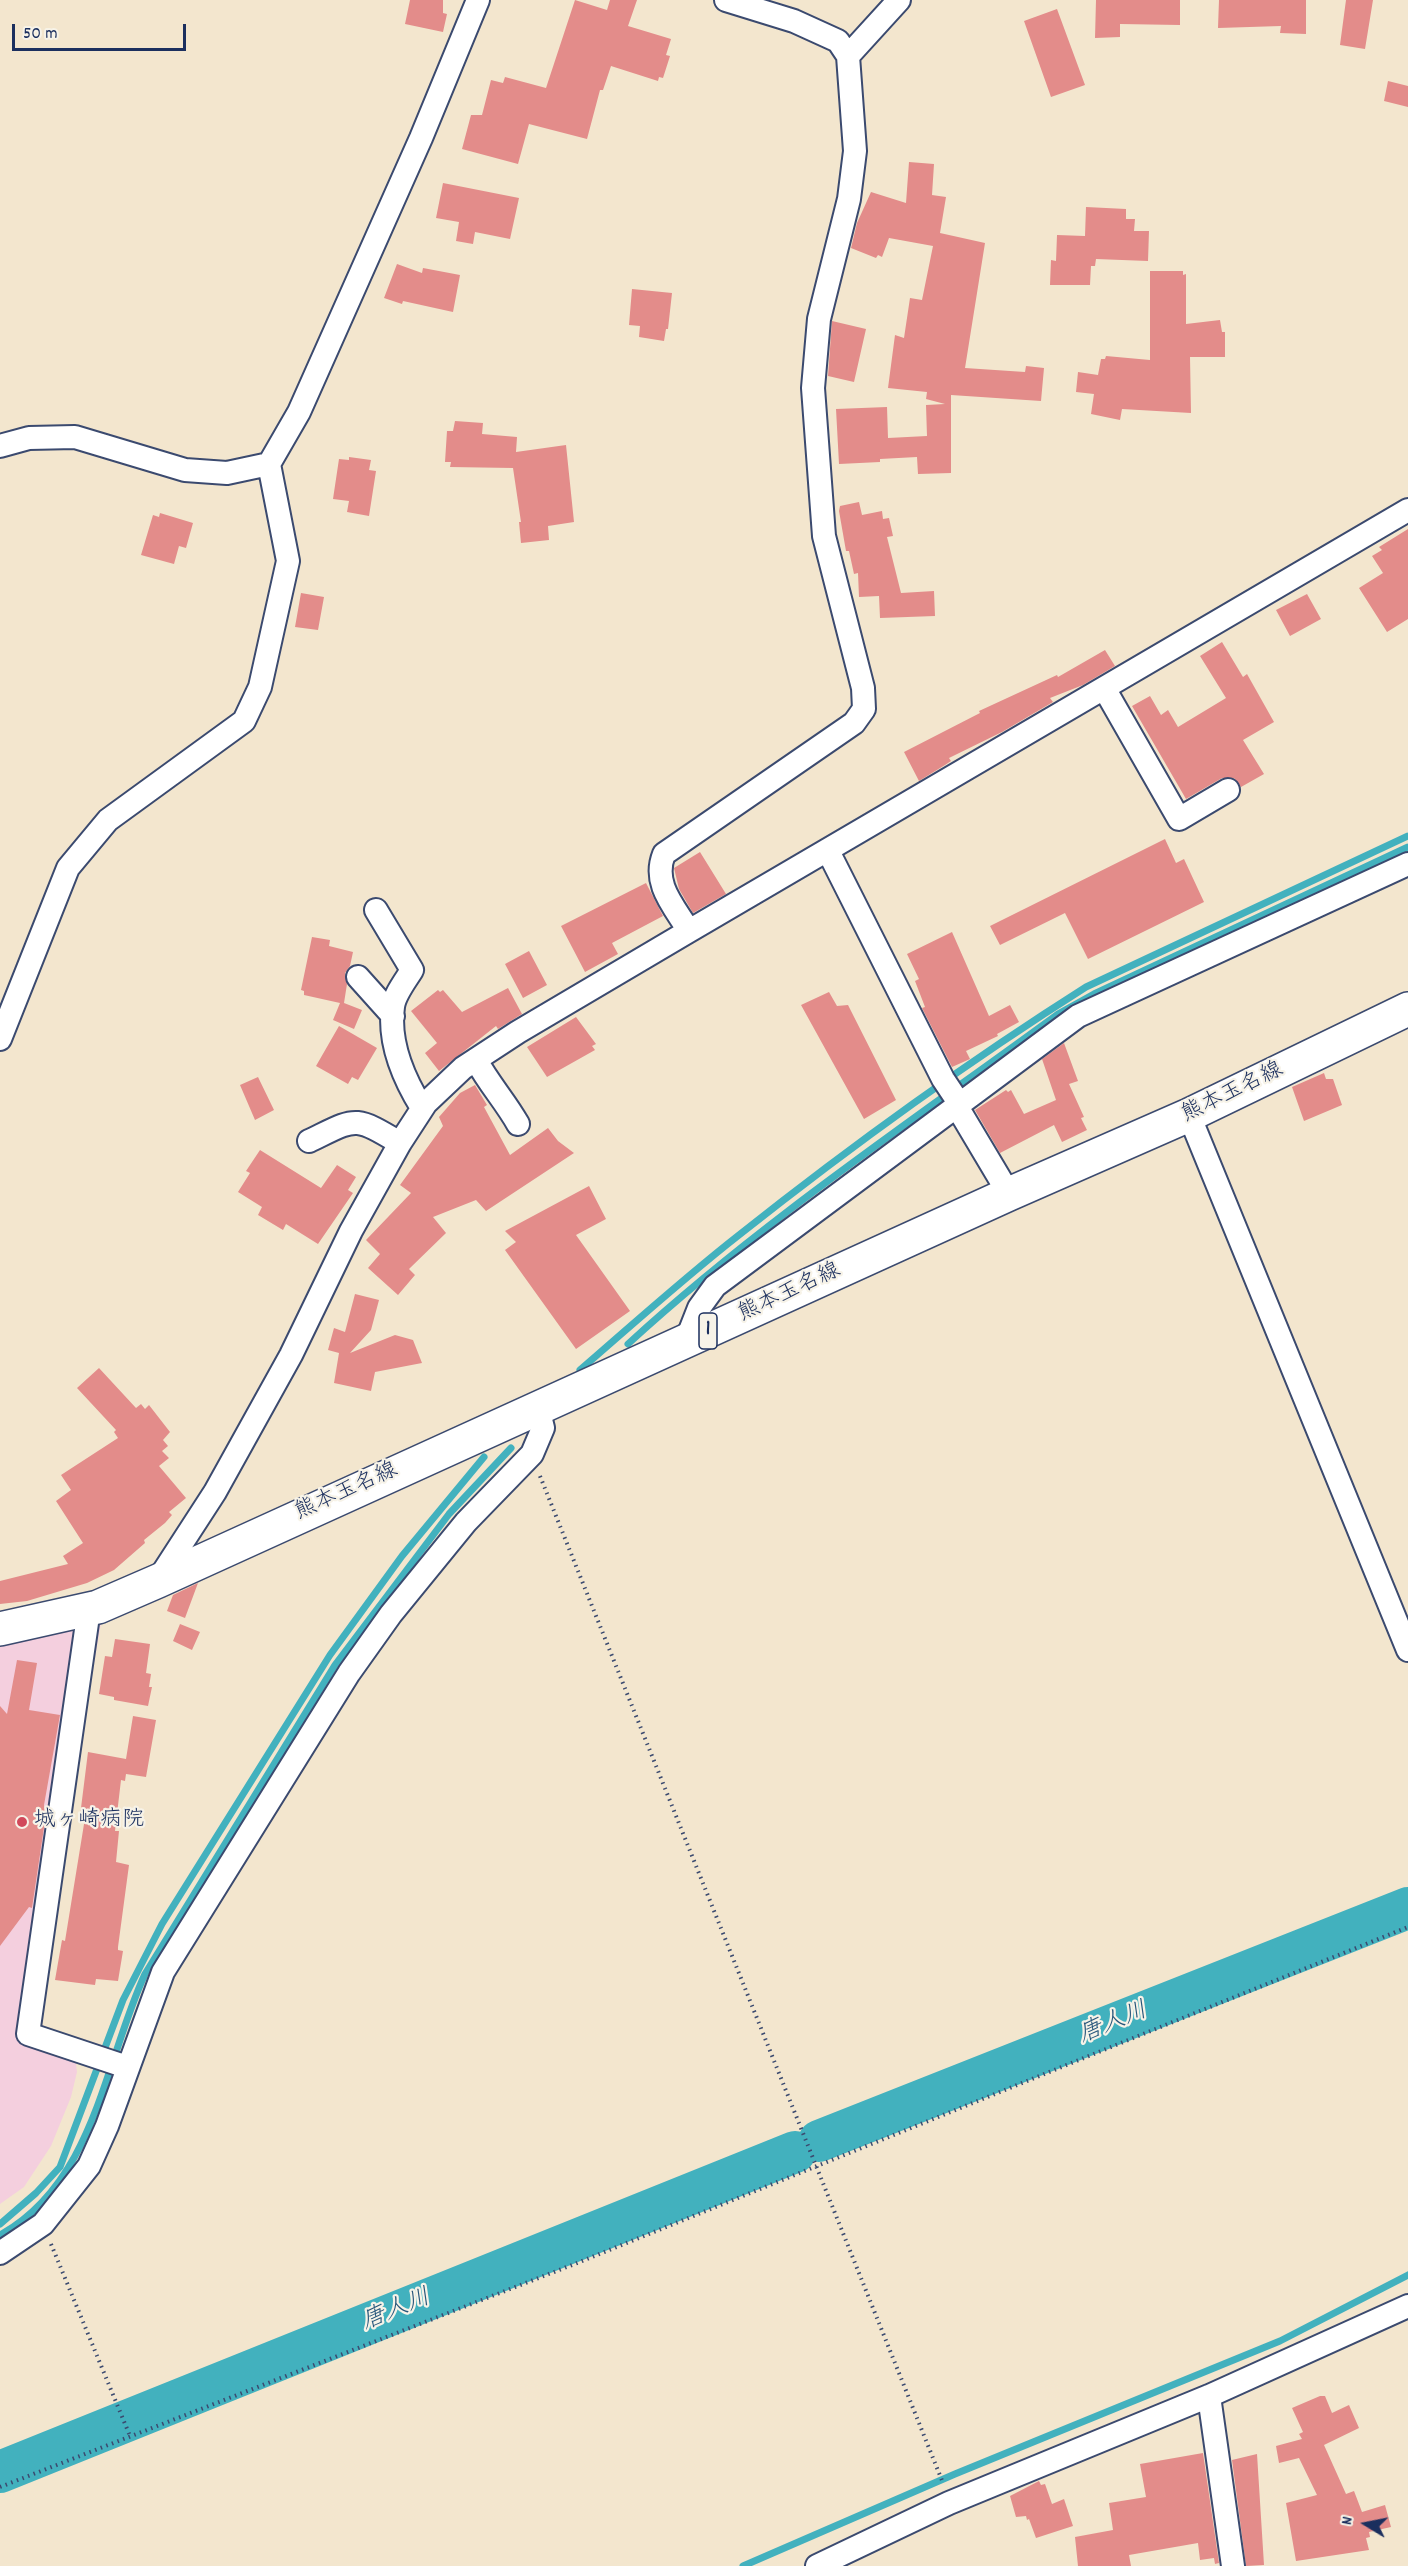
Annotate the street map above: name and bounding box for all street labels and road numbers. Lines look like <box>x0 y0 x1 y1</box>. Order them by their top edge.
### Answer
street label: 熊本玉名線 <box>1178 1058 1288 1130</box>
street label: 熊本玉名線 <box>735 1259 845 1329</box>
road number: 1 <box>699 1313 717 1349</box>
street label: 熊本玉名線 <box>291 1459 403 1527</box>

